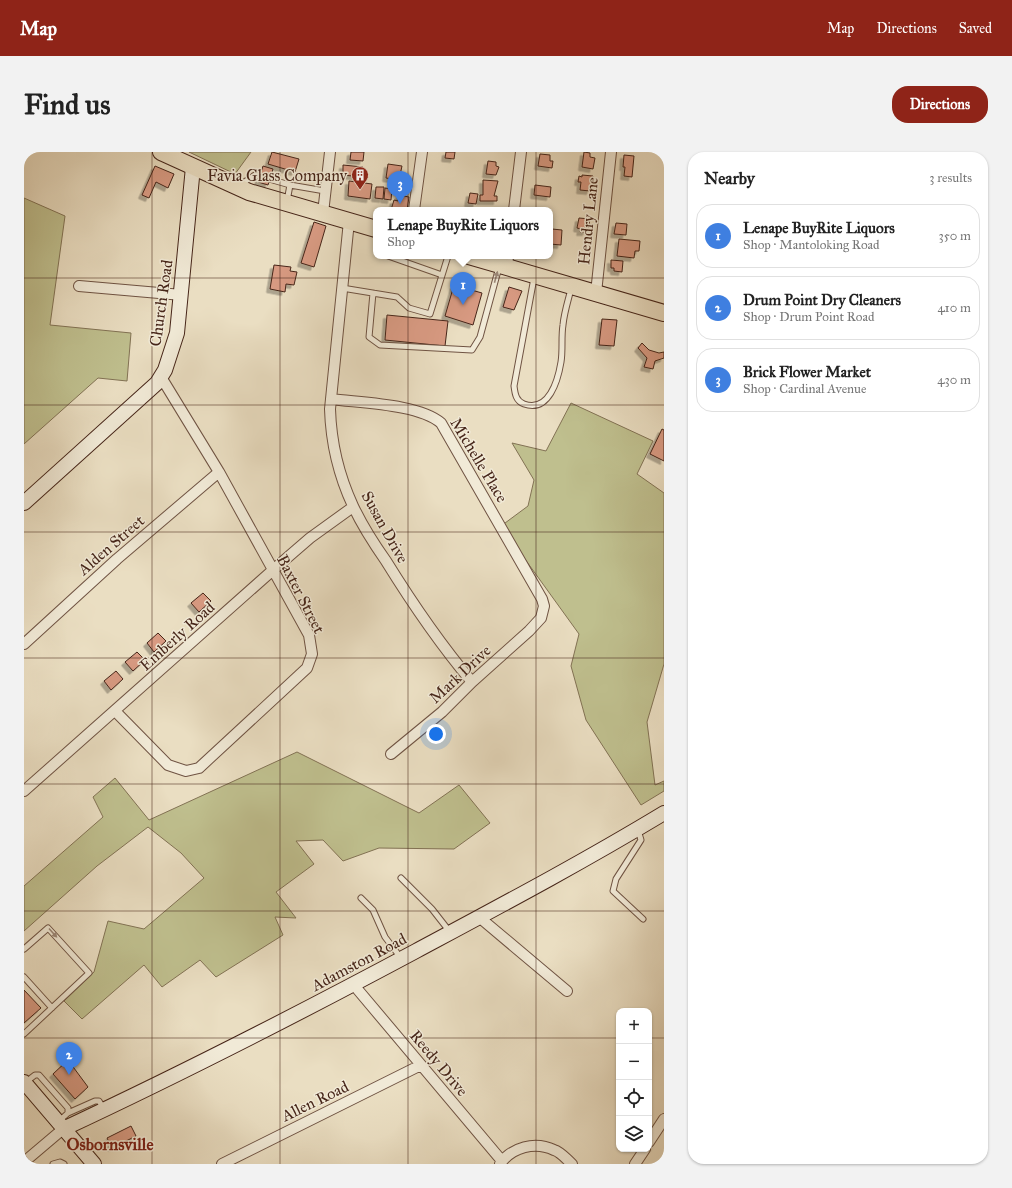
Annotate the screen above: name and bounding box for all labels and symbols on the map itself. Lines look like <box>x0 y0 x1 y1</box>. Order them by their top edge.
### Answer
building icon: Favia Glass Company <box>350 165 370 190</box>
place label: Favia Glass Company <box>207 166 348 185</box>
pin: 3 <box>387 171 413 204</box>
street label: Hendry Lane <box>574 176 602 266</box>
street label: Church Road <box>146 258 176 348</box>
one-way arrow <box>493 271 499 283</box>
pin: 1 <box>450 272 476 305</box>
street label: Michelle Place <box>446 414 512 506</box>
street label: Susan Drive <box>357 488 413 567</box>
street label: Alden Street <box>73 511 148 580</box>
street label: Baxter Street <box>273 551 329 637</box>
street label: Emberly Road <box>136 597 218 675</box>
street label: Mark Drive <box>425 641 495 707</box>
your location <box>426 724 446 744</box>
one-way arrow <box>48 928 57 939</box>
street label: Adamston Road <box>307 929 410 995</box>
street label: Reedy Drive <box>406 1026 472 1100</box>
pin: 2 <box>56 1042 82 1075</box>
street label: Allen Road <box>277 1077 352 1126</box>
district label: Osbornsville <box>67 1134 153 1155</box>

